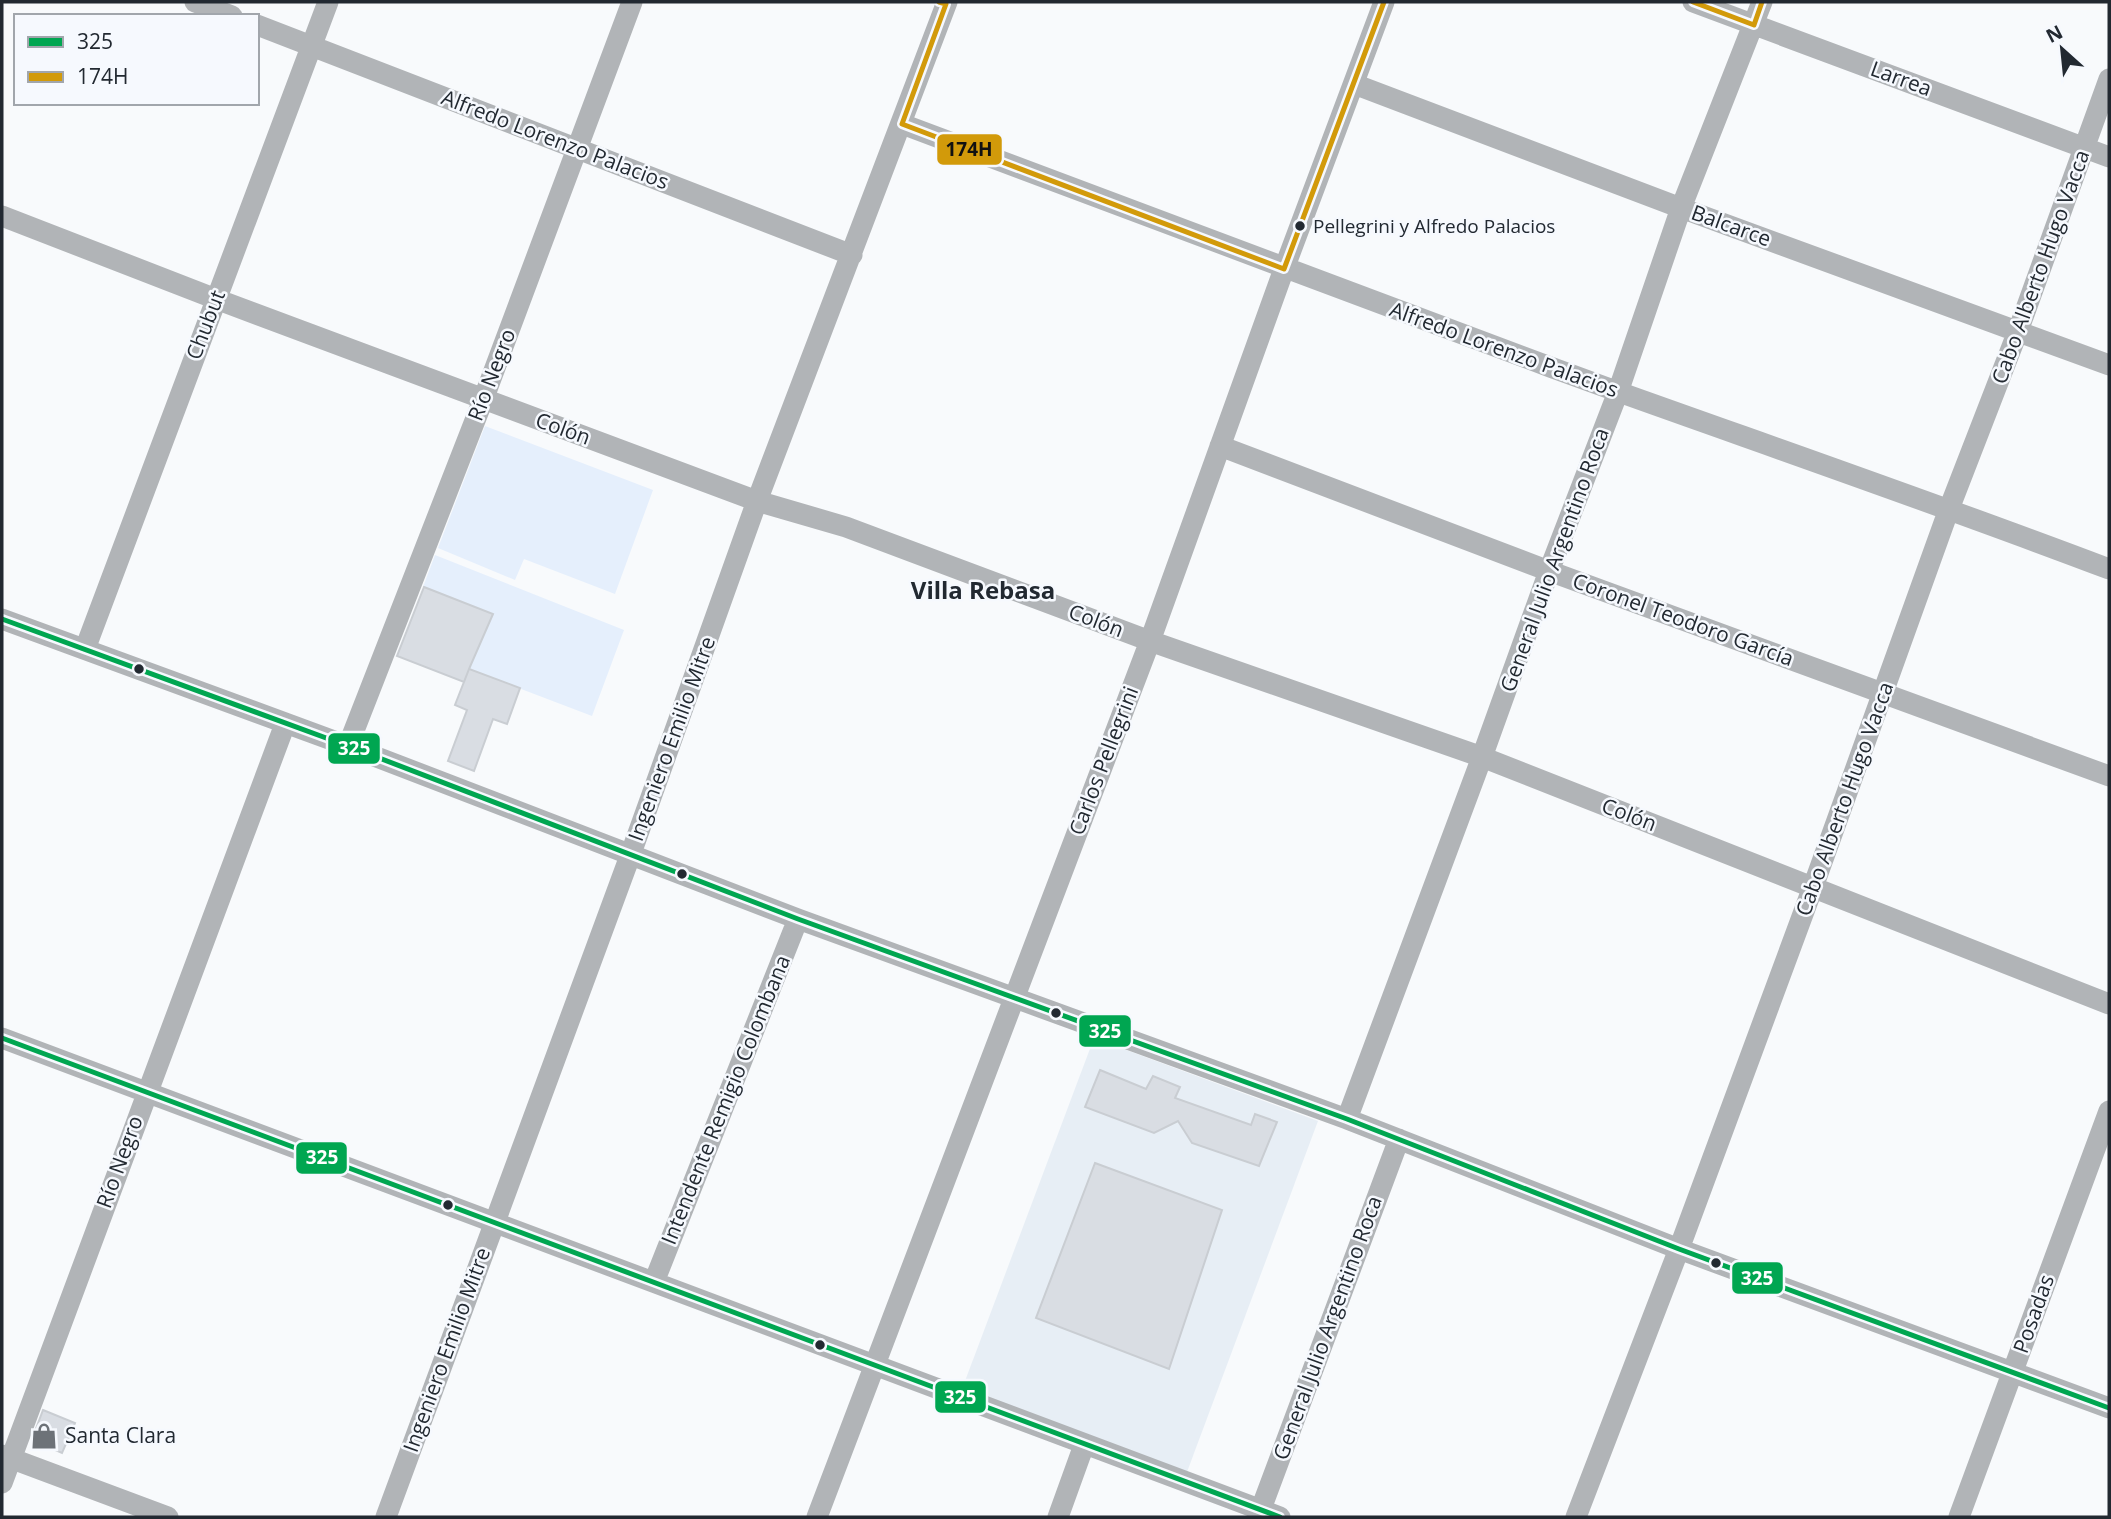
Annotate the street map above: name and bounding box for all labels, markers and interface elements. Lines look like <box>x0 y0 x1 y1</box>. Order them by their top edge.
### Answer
legend <box>14 14 259 105</box>
north arrow <box>2027 14 2097 84</box>
text: N <box>2041 19 2067 49</box>
text: 325 <box>77 27 113 55</box>
street label: Larrea <box>1867 54 1936 102</box>
text: 174H <box>77 62 129 90</box>
street label: Alfredo Lorenzo Palacios <box>438 83 673 195</box>
line badge: 174H <box>936 133 1003 166</box>
text: 174H <box>945 136 993 162</box>
street label: Cabo Alberto Hugo Vacca <box>1985 146 2095 388</box>
street label: Balcarce <box>1688 198 1775 252</box>
place label: Pellegrini y Alfredo Palacios <box>1313 213 1555 239</box>
marker: Pellegrini y Alfredo Palacios <box>1293 219 1307 233</box>
street label: Chubut <box>179 286 231 363</box>
street label: Alfredo Lorenzo Palacios <box>1386 295 1622 403</box>
street label: Río Negro <box>461 325 521 425</box>
street label: Colón <box>532 405 595 451</box>
street label: General Julio Argentino Roca <box>1493 424 1615 696</box>
street label: Coronel Teodoro García <box>1569 566 1798 672</box>
district label: Villa Rebasa <box>911 573 1055 606</box>
street label: Colón <box>1065 597 1128 643</box>
street label: Ingeniero Emilio Mitre <box>621 633 721 845</box>
unlabelled marker <box>132 662 146 676</box>
street label: Cabo Alberto Hugo Vacca <box>1789 678 1899 920</box>
street label: Carlos Pellegrini <box>1062 682 1144 839</box>
line badge: 325 <box>327 732 381 765</box>
text: 325 <box>338 735 370 761</box>
street label: Colón <box>1598 791 1661 837</box>
unlabelled marker <box>675 867 689 881</box>
street label: Intendente Remigio Colombana <box>654 951 796 1248</box>
unlabelled marker <box>1049 1006 1063 1020</box>
line badge: 325 <box>1078 1014 1132 1048</box>
text: 325 <box>1089 1018 1121 1044</box>
street label: Río Negro <box>89 1111 149 1212</box>
line badge: 325 <box>295 1141 348 1175</box>
text: 325 <box>306 1144 338 1170</box>
street label: General Julio Argentino Roca <box>1266 1192 1388 1464</box>
unlabelled marker <box>441 1198 455 1212</box>
street label: Ingeniero Emilio Mitre <box>396 1244 496 1456</box>
unlabelled marker <box>1709 1256 1723 1270</box>
line badge: 325 <box>1731 1261 1784 1295</box>
text: 325 <box>1741 1265 1773 1291</box>
street label: Posadas <box>2006 1271 2060 1357</box>
unlabelled marker <box>813 1338 827 1352</box>
line badge: 325 <box>934 1380 987 1414</box>
text: 325 <box>944 1384 976 1410</box>
shop icon: Santa Clara <box>29 1421 59 1451</box>
place label: Santa Clara <box>65 1421 176 1449</box>

